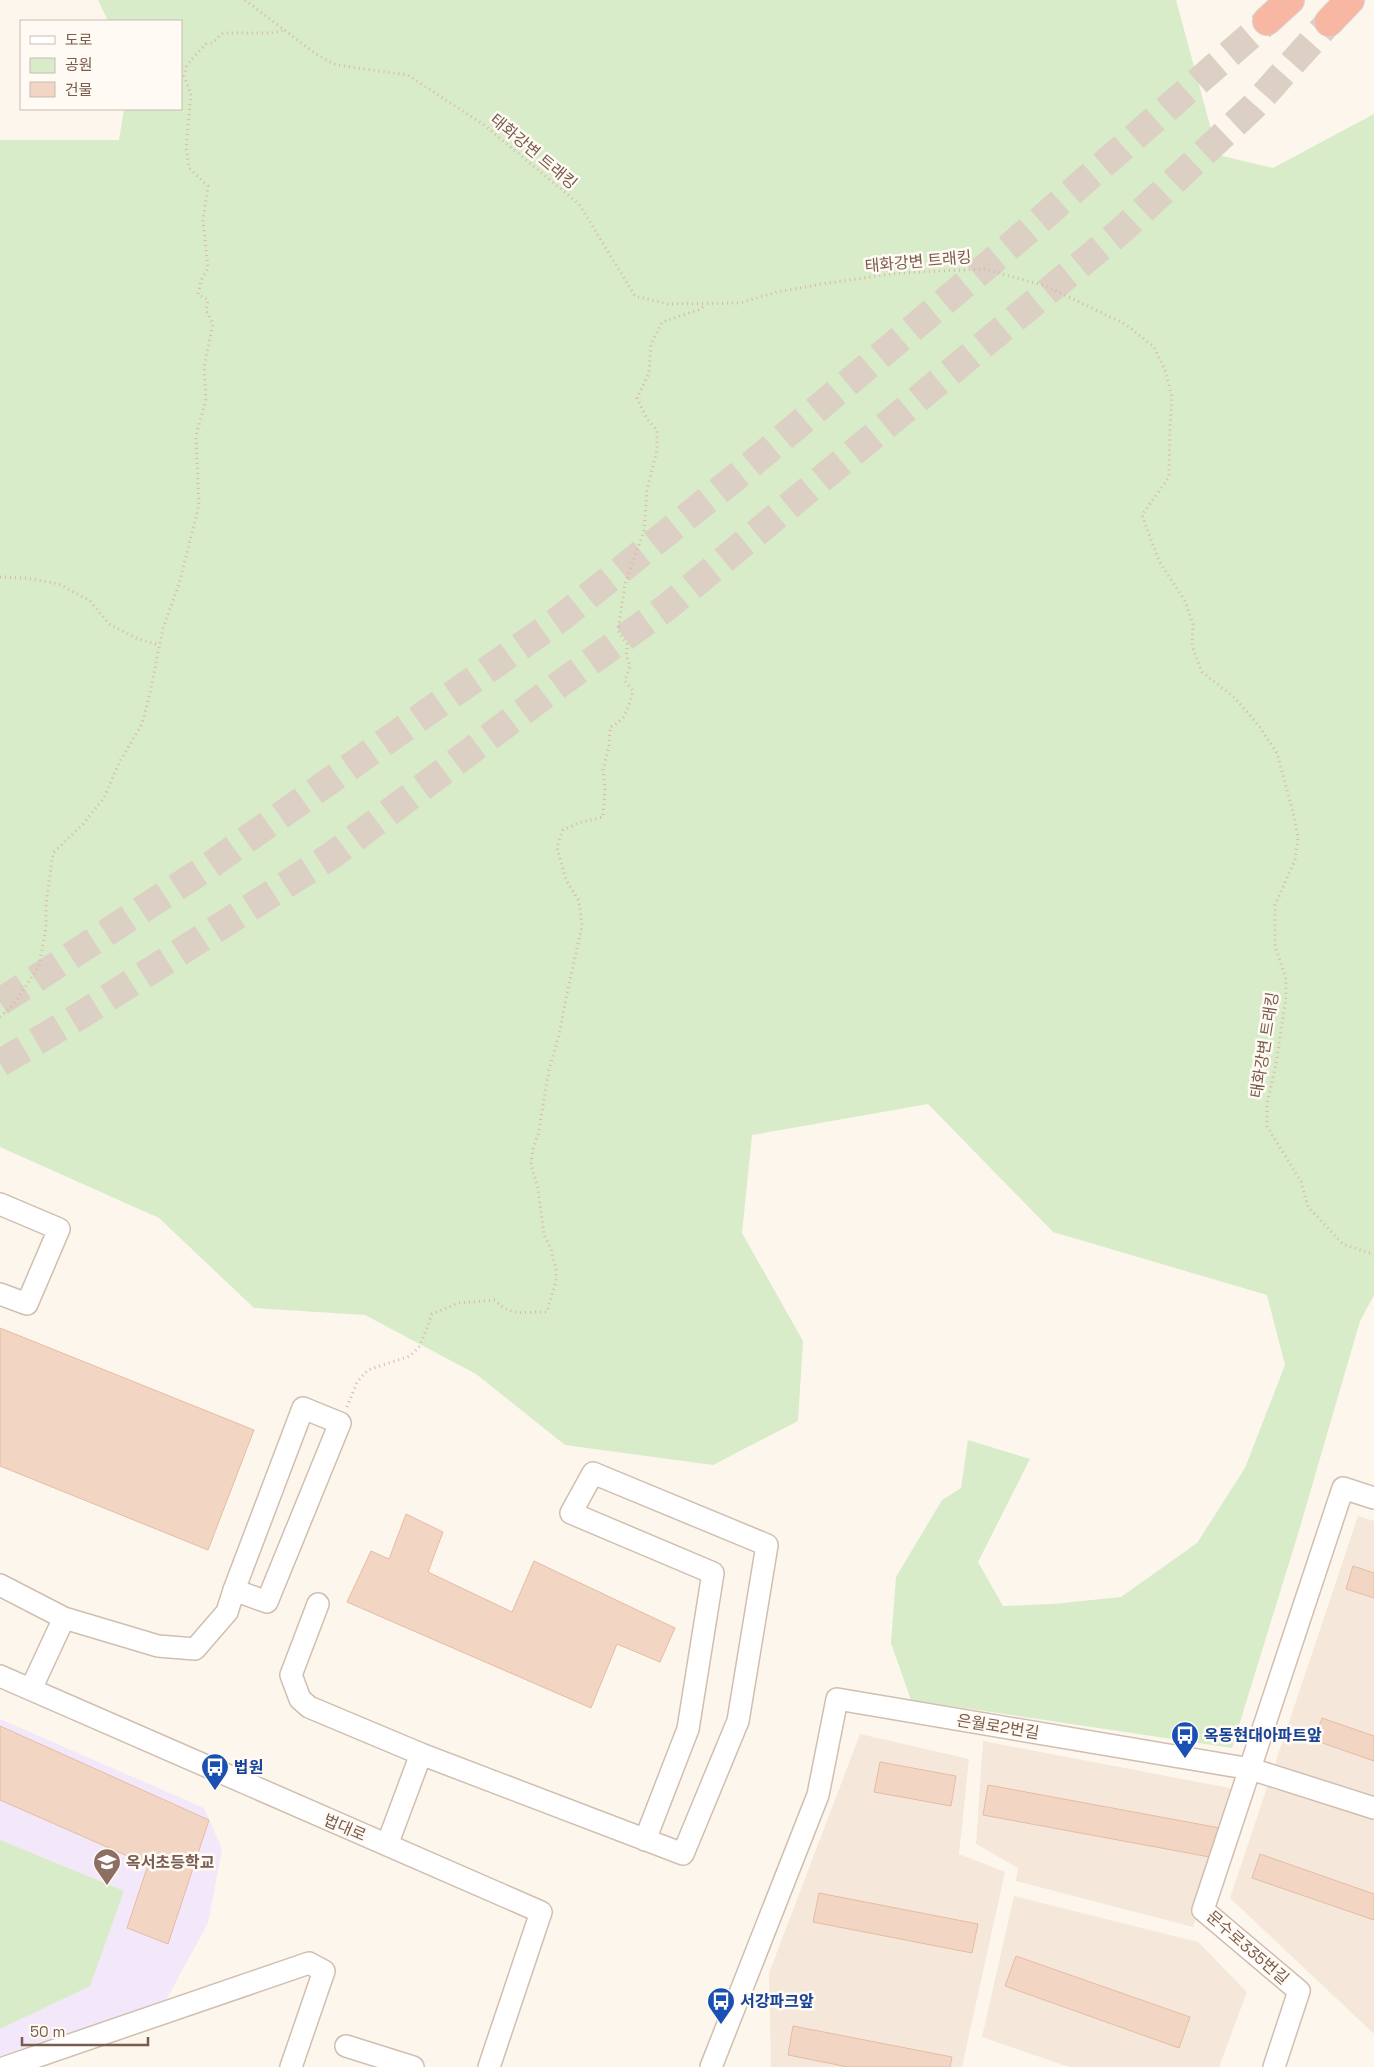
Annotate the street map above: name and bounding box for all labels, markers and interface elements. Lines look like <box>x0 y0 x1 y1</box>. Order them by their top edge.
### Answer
legend <box>20 20 182 110</box>
text: 도로 <box>65 30 93 49</box>
text: 공원 <box>65 55 93 74</box>
text: 건물 <box>65 80 93 99</box>
street label: 태화강변 트래킹 <box>486 109 581 194</box>
street label: 태화강변 트래킹 <box>864 246 972 277</box>
street label: 태화강변 트래킹 <box>1246 991 1283 1100</box>
street label: 은월로2번길 <box>955 1710 1041 1743</box>
bus stop icon: 옥동현대아파트앞 <box>1170 1720 1200 1759</box>
place label: 옥동현대아파트앞 <box>1204 1725 1322 1746</box>
bus stop icon: 법원 <box>200 1752 230 1791</box>
place label: 법원 <box>234 1757 263 1778</box>
street label: 법대로 <box>320 1809 369 1846</box>
school or university icon: 옥서초등학교 <box>92 1847 122 1886</box>
place label: 옥서초등학교 <box>126 1852 215 1873</box>
street label: 문수로335번길 <box>1202 1906 1293 1989</box>
bus stop icon: 서강파크앞 <box>706 1986 736 2025</box>
place label: 서강파크앞 <box>740 1991 814 2012</box>
scale bar <box>22 2014 149 2046</box>
text: 50 m <box>30 2022 65 2041</box>

